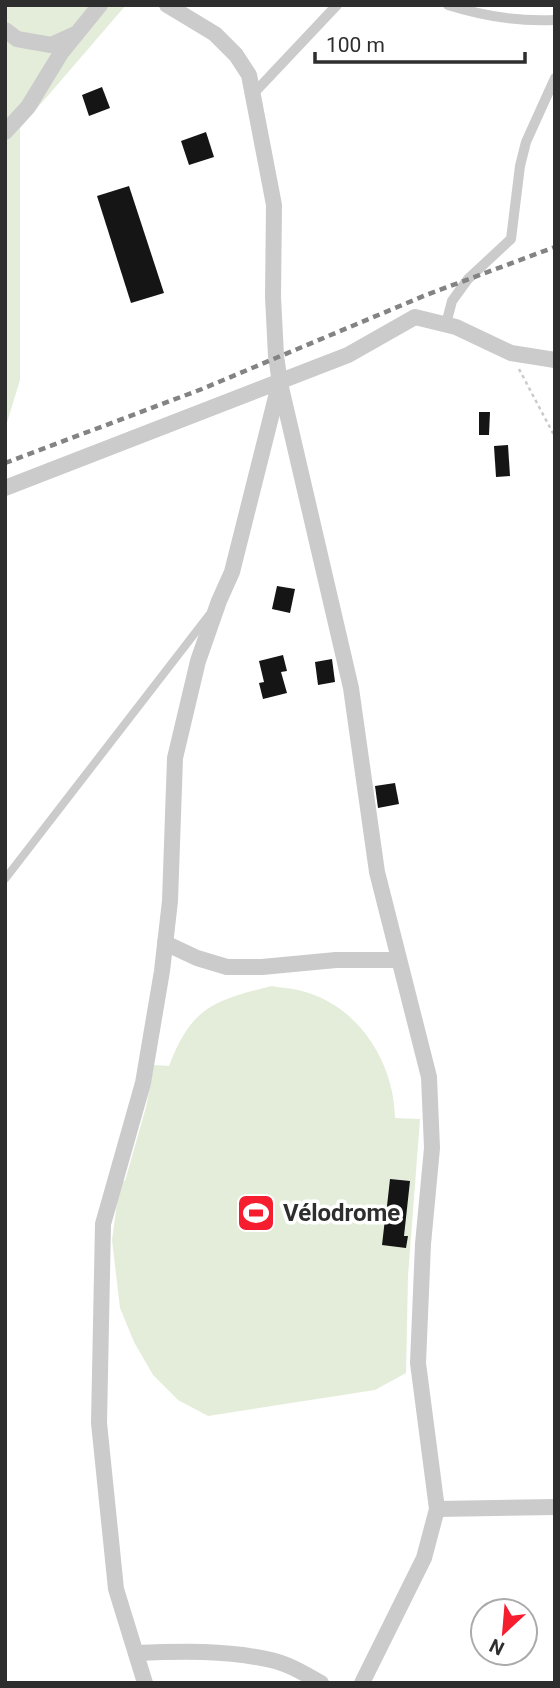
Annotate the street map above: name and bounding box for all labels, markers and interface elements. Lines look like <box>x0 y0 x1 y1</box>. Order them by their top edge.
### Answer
scale bar <box>315 21 525 65</box>
text: 100 m <box>326 33 385 57</box>
sports icon: Vélodrome <box>235 1192 277 1234</box>
place label: Vélodrome <box>283 1199 400 1227</box>
north arrow <box>469 1597 539 1667</box>
text: N <box>486 1634 508 1660</box>

